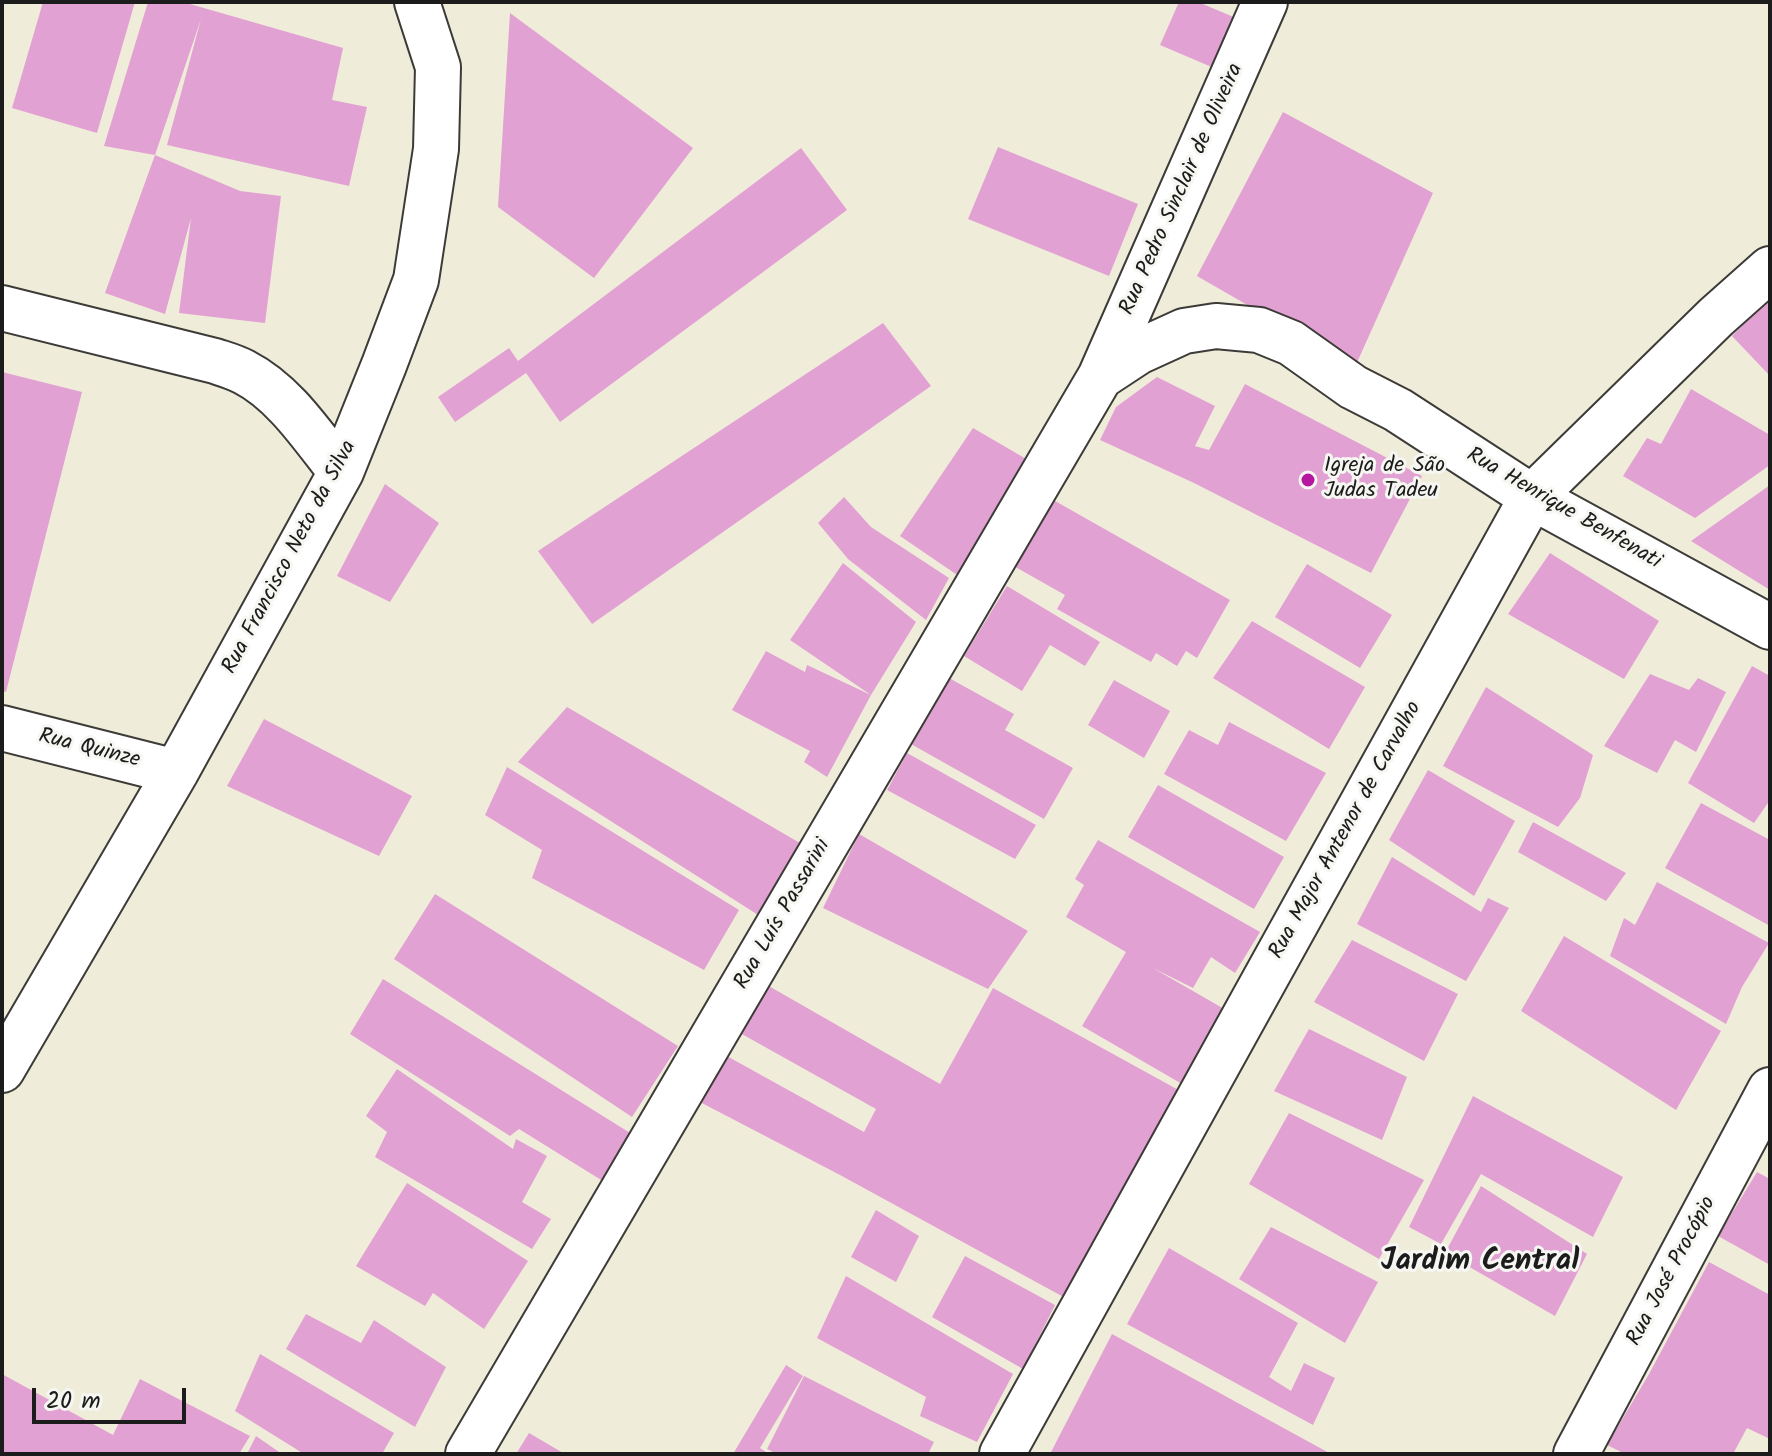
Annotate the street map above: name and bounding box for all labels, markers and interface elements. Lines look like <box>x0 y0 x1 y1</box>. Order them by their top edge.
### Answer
street label: Rua Pedro Sinclair de Oliveira <box>1115 60 1251 320</box>
street label: Rua Francisco Neto da Silva <box>218 437 364 679</box>
street label: Rua Henrique Benfenati <box>1461 443 1665 577</box>
place label: Igreja de São Judas Tadeu <box>1324 454 1445 506</box>
marker: Igreja de São Judas Tadeu <box>1299 471 1317 489</box>
street label: Rua Major Antenor de Carvalho <box>1265 698 1429 964</box>
street label: Rua Quinze <box>35 725 143 775</box>
street label: Rua Luís Passarini <box>730 835 838 995</box>
street label: Rua José Procópio <box>1623 1193 1723 1351</box>
district label: Jardim Central <box>1381 1246 1579 1282</box>
scale bar <box>36 1372 190 1422</box>
text: 20 m <box>46 1382 101 1421</box>

